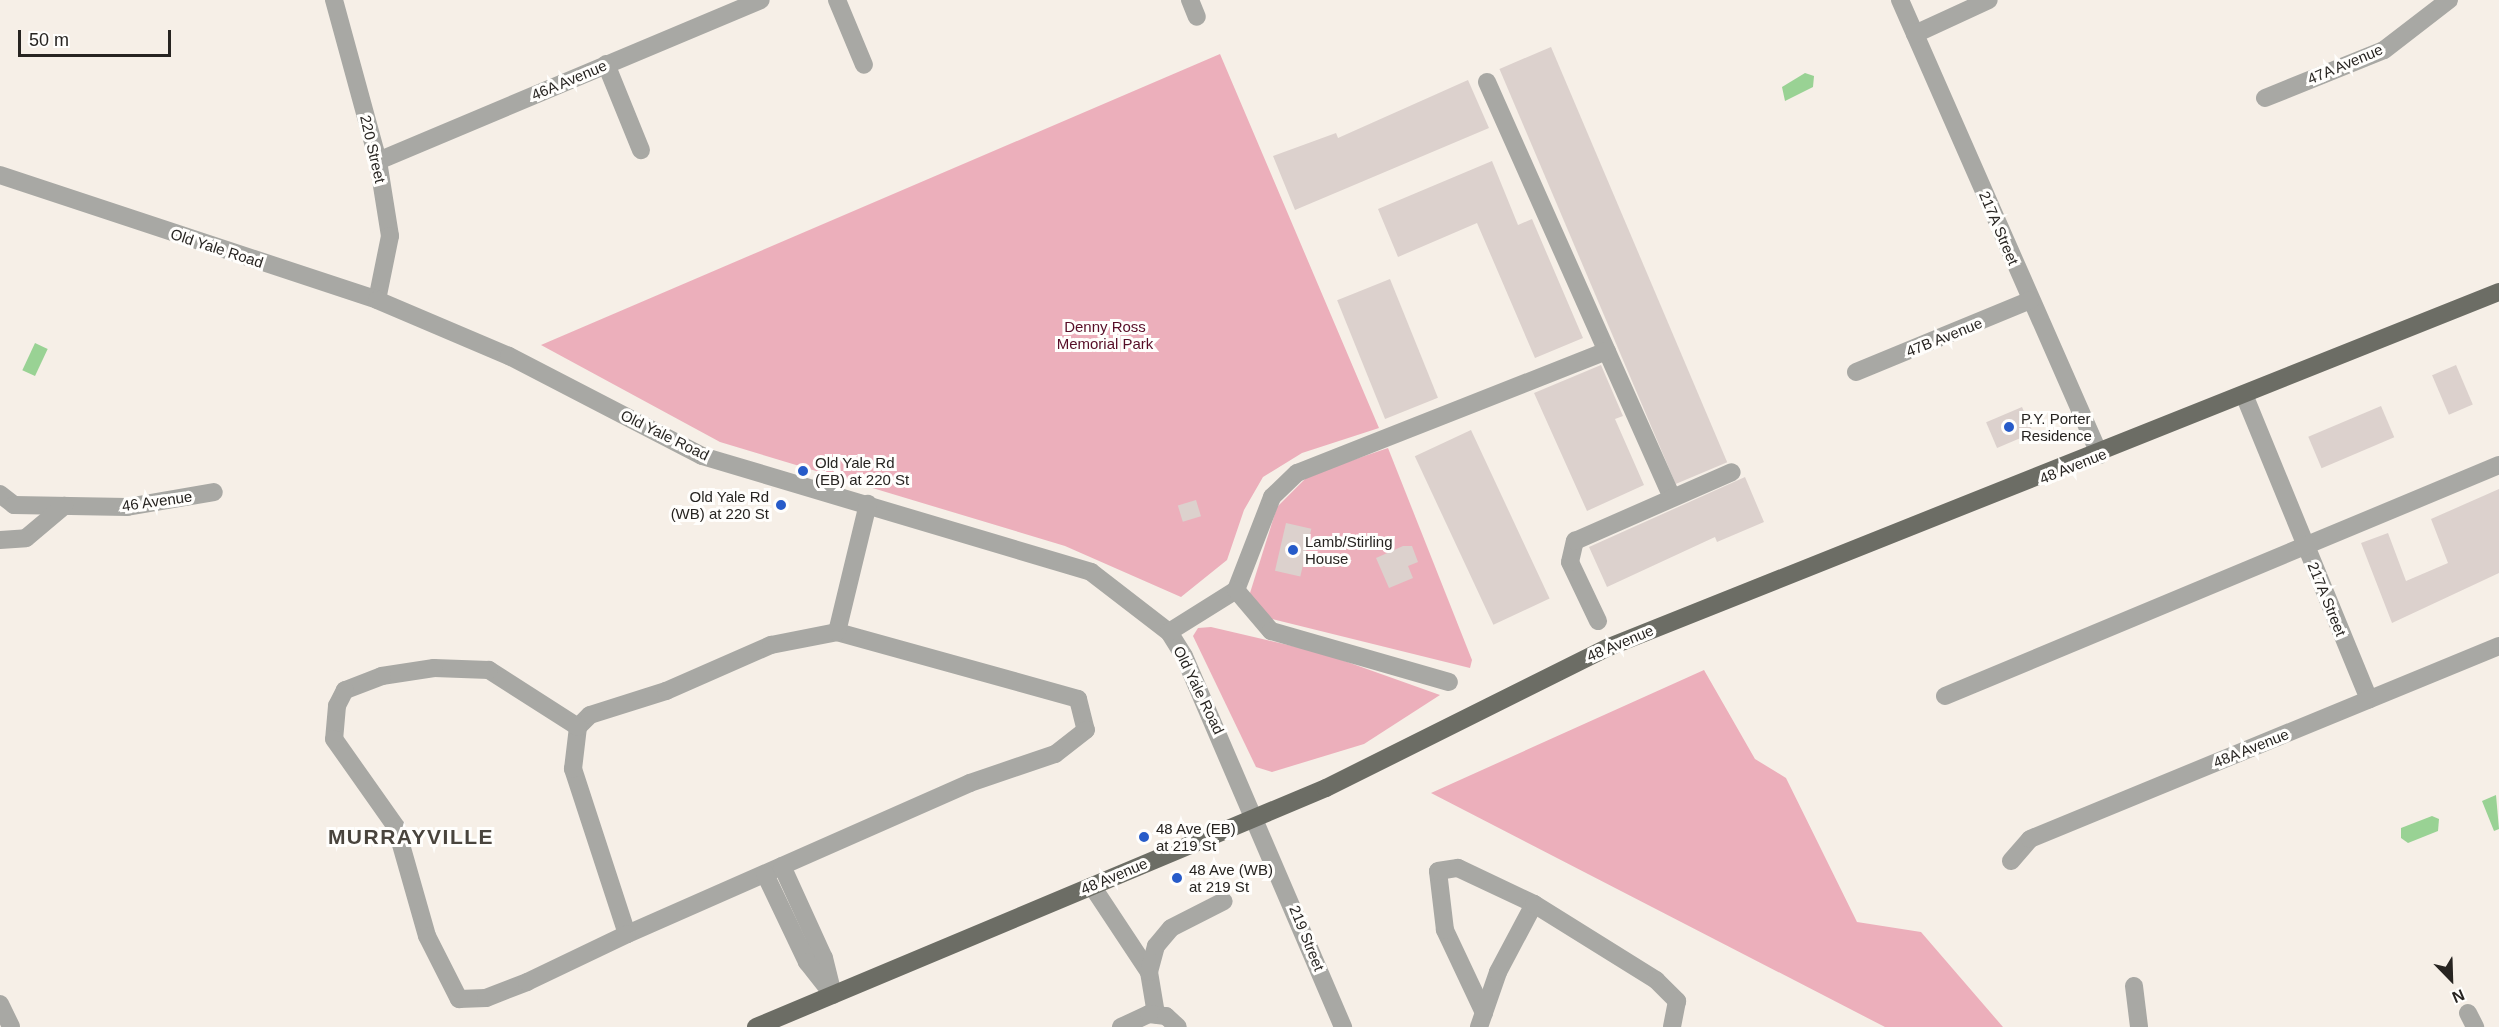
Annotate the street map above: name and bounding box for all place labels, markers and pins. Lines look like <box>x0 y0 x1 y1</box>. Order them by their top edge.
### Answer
place label: P.Y. Porter Residence <box>2021 409 2092 444</box>
marker: P.Y. Porter Residence <box>2002 420 2016 434</box>
place label: Old Yale Rd (EB) at 220 St <box>815 453 909 488</box>
marker: Old Yale Rd (EB) at 220 St <box>796 464 810 478</box>
place label: Old Yale Rd (WB) at 220 St <box>671 487 769 522</box>
marker: Old Yale Rd (WB) at 220 St <box>774 498 788 512</box>
place label: Lamb/Stirling House <box>1305 532 1393 567</box>
marker: Lamb/Stirling House <box>1286 543 1300 557</box>
place label: 48 Ave (EB) at 219 St <box>1156 819 1237 854</box>
marker: 48 Ave (EB) at 219 St <box>1137 830 1151 844</box>
place label: 48 Ave (WB) at 219 St <box>1189 860 1274 895</box>
marker: 48 Ave (WB) at 219 St <box>1170 871 1184 885</box>

